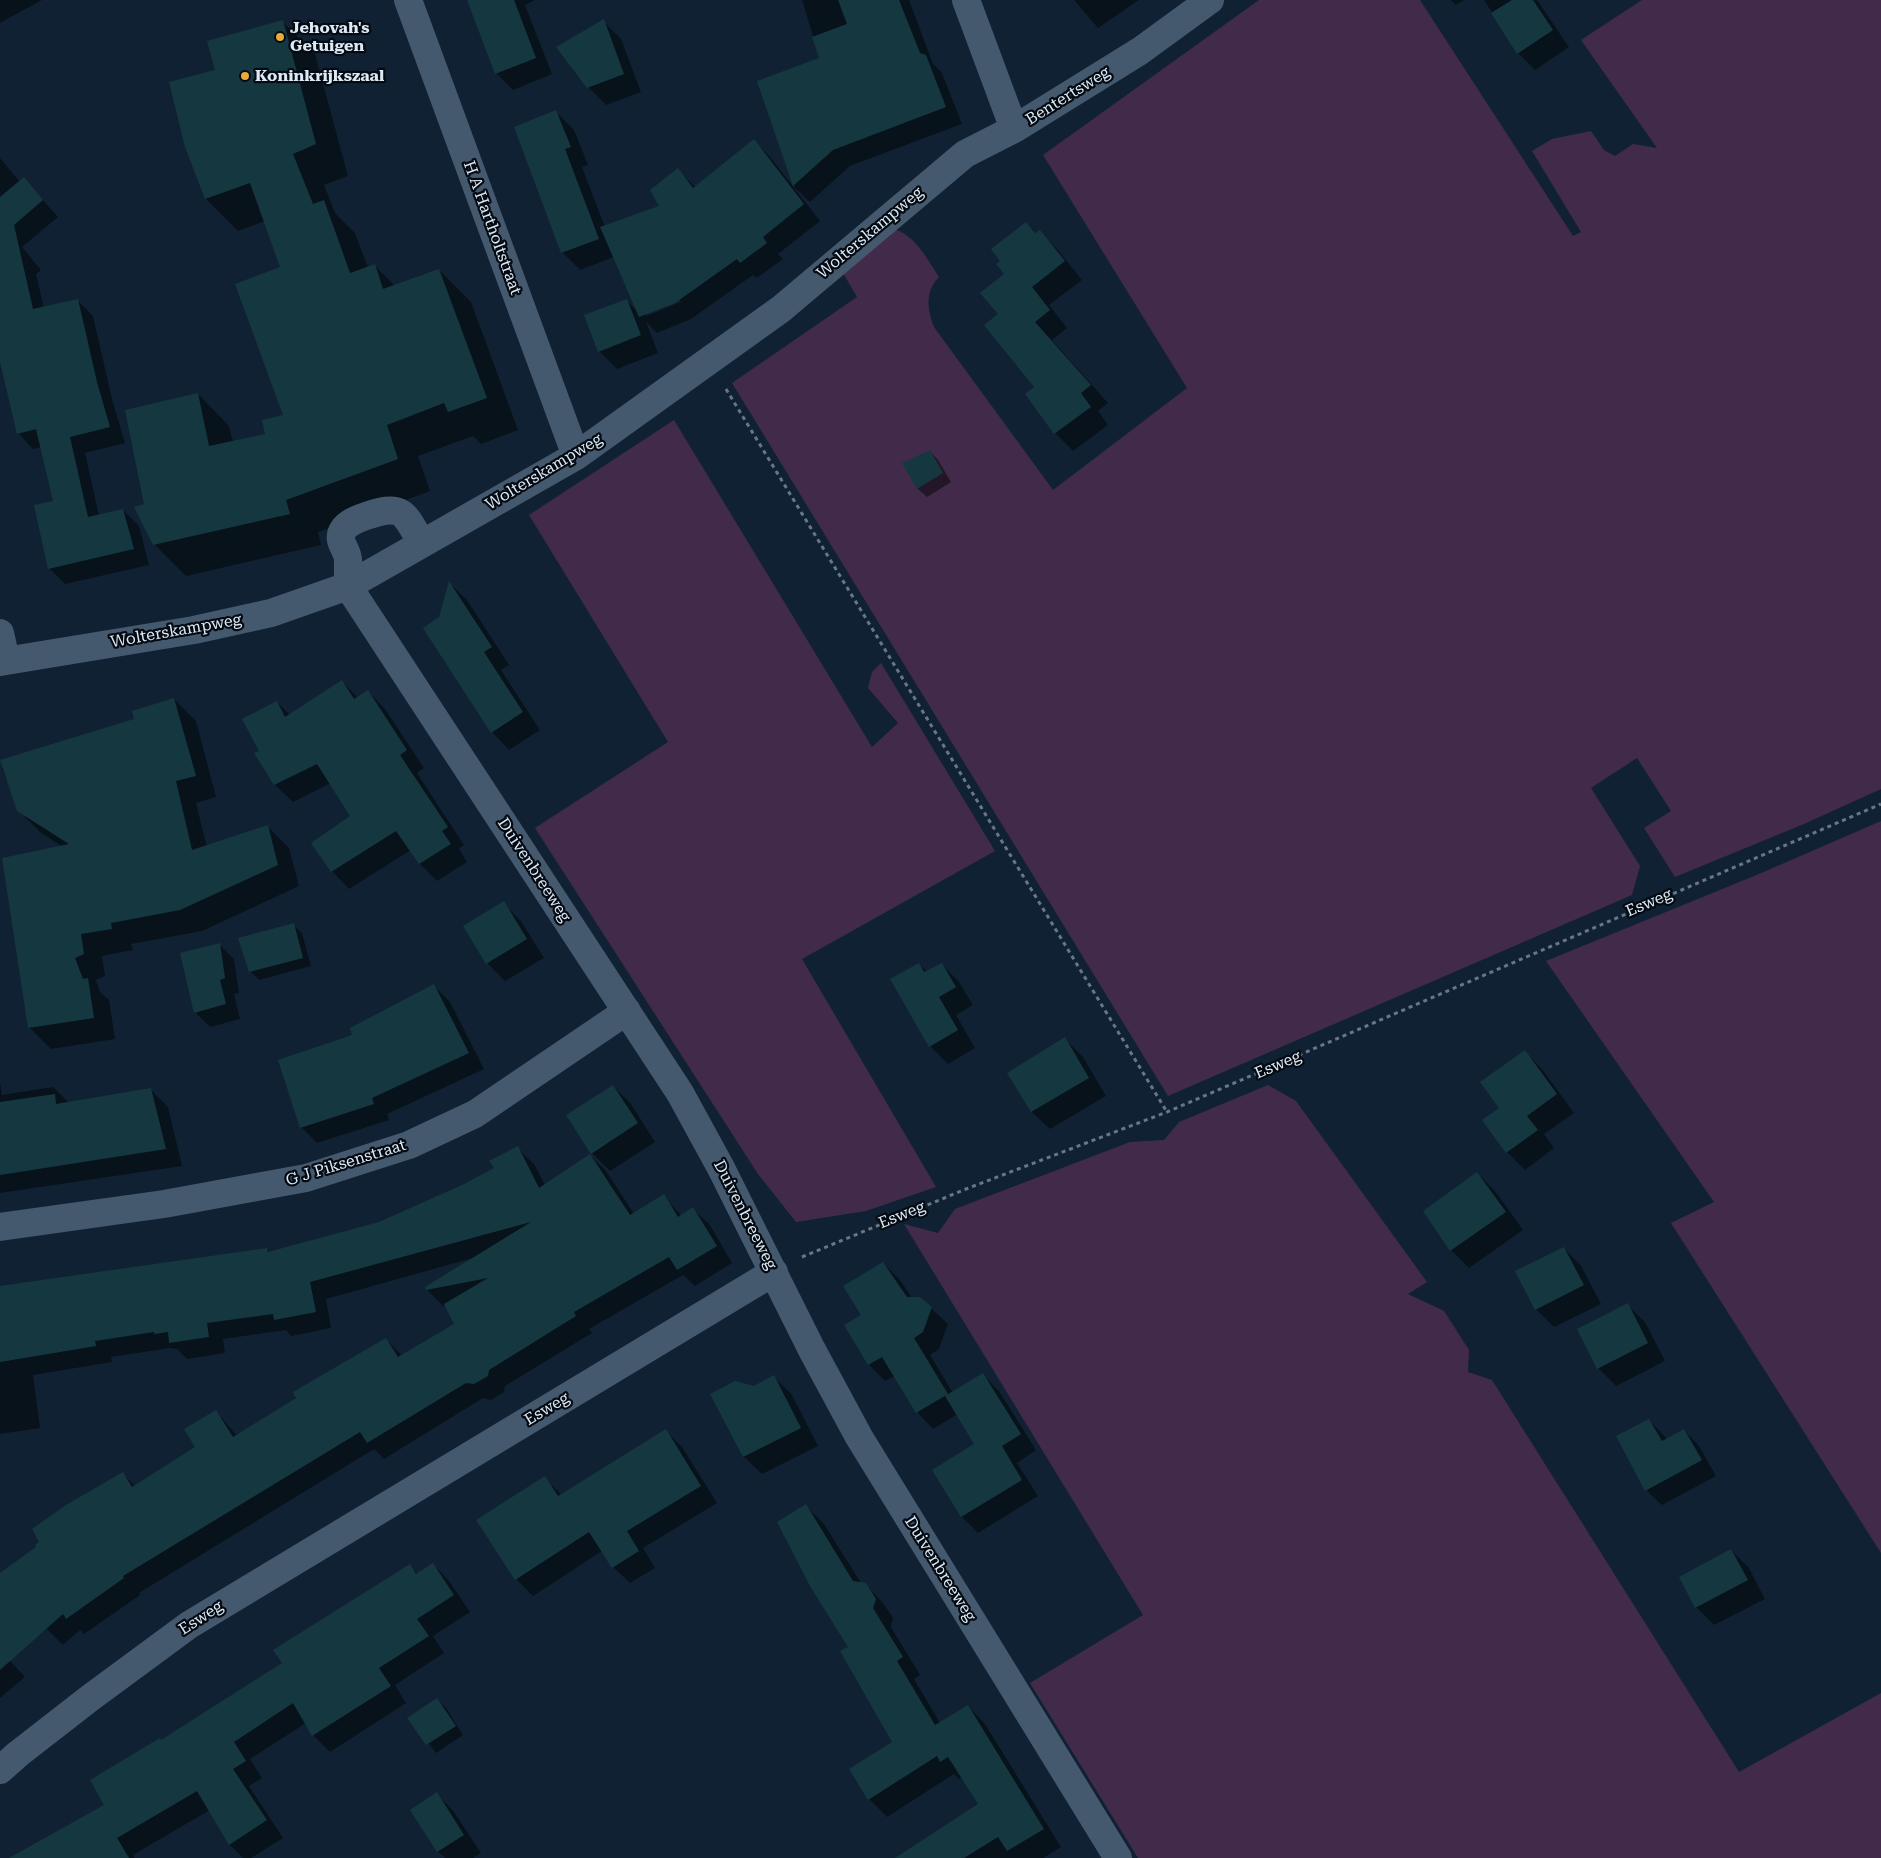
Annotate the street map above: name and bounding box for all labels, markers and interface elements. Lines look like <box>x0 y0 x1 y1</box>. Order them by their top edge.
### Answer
place label: Jehovah's Getuigen <box>290 18 369 56</box>
marker: Jehovah's Getuigen <box>274 31 286 43</box>
street label: Bentertsweg <box>1022 63 1114 129</box>
place label: Koninkrijkszaal <box>255 66 384 86</box>
marker: Koninkrijkszaal <box>239 70 251 82</box>
street label: H A Hartholtstraat <box>459 158 525 298</box>
street label: Wolterskampweg <box>813 183 927 283</box>
street label: Wolterskampweg <box>482 430 606 514</box>
street label: Wolterskampweg <box>109 610 243 652</box>
street label: Duivenbreeweg <box>493 814 575 926</box>
street label: Esweg <box>1623 885 1675 921</box>
street label: Esweg <box>1252 1047 1304 1083</box>
street label: G J Piksenstraat <box>284 1136 408 1190</box>
street label: Duivenbreeweg <box>709 1157 781 1273</box>
street label: Esweg <box>876 1197 928 1233</box>
street label: Esweg <box>521 1388 573 1430</box>
street label: Duivenbreeweg <box>900 1513 980 1625</box>
street label: Esweg <box>175 1597 227 1639</box>

